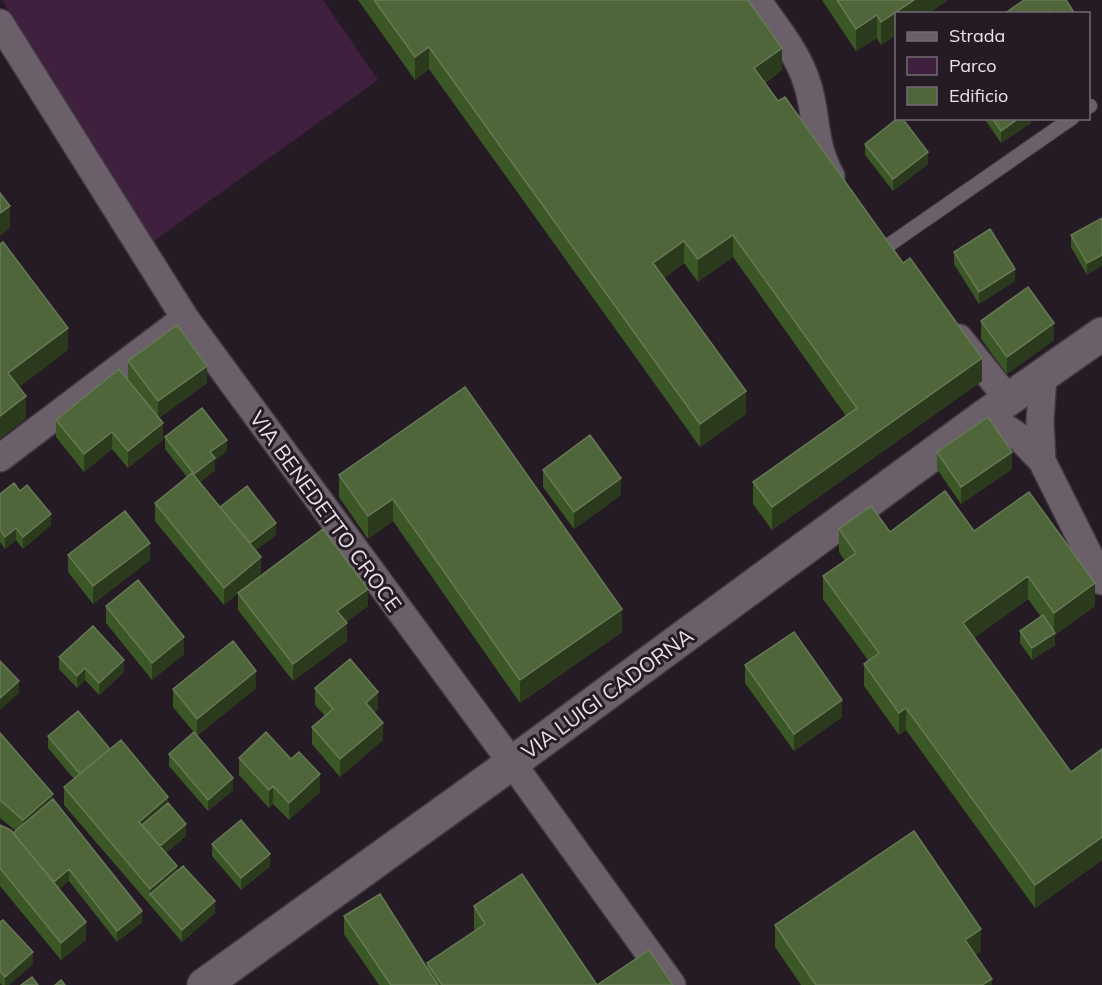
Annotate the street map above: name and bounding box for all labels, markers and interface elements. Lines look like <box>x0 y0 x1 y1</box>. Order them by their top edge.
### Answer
legend <box>895 12 1090 120</box>
text: Strada <box>949 24 1005 47</box>
text: Parco <box>949 54 997 77</box>
text: Edificio <box>949 84 1008 107</box>
street label: VIA BENEDETTO CROCE <box>244 406 408 616</box>
street label: VIA LUIGI CADORNA <box>516 622 698 764</box>

